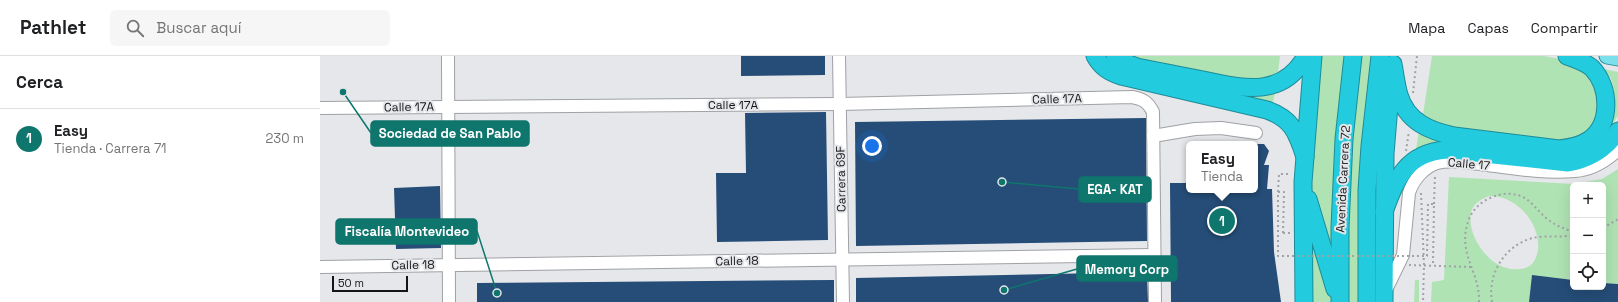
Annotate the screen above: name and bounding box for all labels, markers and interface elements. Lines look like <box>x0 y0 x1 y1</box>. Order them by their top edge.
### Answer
search box <box>110 10 390 46</box>
text: Pathlet <box>20 15 86 40</box>
icon: search <box>124 17 146 39</box>
text: Buscar aquí <box>156 18 241 37</box>
text: Mapa <box>1408 19 1445 37</box>
text: Capas <box>1467 19 1509 37</box>
text: Compartir <box>1531 19 1598 37</box>
text: Cerca <box>16 71 63 93</box>
street label: Calle 17A <box>1032 90 1083 108</box>
street label: Calle 17A <box>708 97 758 113</box>
street label: Calle 17A <box>384 99 435 115</box>
text: Easy <box>54 121 88 140</box>
callout: Sociedad de San Pablo <box>371 121 529 146</box>
text: Sociedad de San Pablo <box>379 125 521 142</box>
street label: Avenida Carrera 72 <box>1332 125 1354 233</box>
text: 1 <box>26 130 32 147</box>
text: 230 m <box>266 130 304 147</box>
your location <box>862 136 882 156</box>
text: Tienda · Carrera 71 <box>54 140 167 157</box>
popup <box>1186 141 1258 193</box>
street label: Carrera 69F <box>832 145 850 212</box>
text: Easy <box>1201 149 1235 168</box>
street label: Calle 17 <box>1447 154 1491 174</box>
text: Tienda <box>1201 168 1243 185</box>
callout: EGA- KAT <box>1079 177 1151 202</box>
text: EGA- KAT <box>1087 181 1143 198</box>
map controls <box>1570 182 1606 290</box>
button: + <box>1570 182 1606 218</box>
pin: 1 <box>1209 206 1235 236</box>
button: − <box>1570 218 1606 254</box>
callout: Fiscalía Montevideo <box>336 219 477 244</box>
text: Fiscalía Montevideo <box>345 223 469 240</box>
street label: Calle 18 <box>715 253 759 269</box>
button: locate <box>1570 254 1606 290</box>
callout: Memory Corp <box>1077 256 1177 281</box>
street label: Calle 18 <box>391 257 435 273</box>
text: Memory Corp <box>1085 261 1169 278</box>
scale bar <box>332 274 408 293</box>
text: 50 m <box>338 276 364 290</box>

